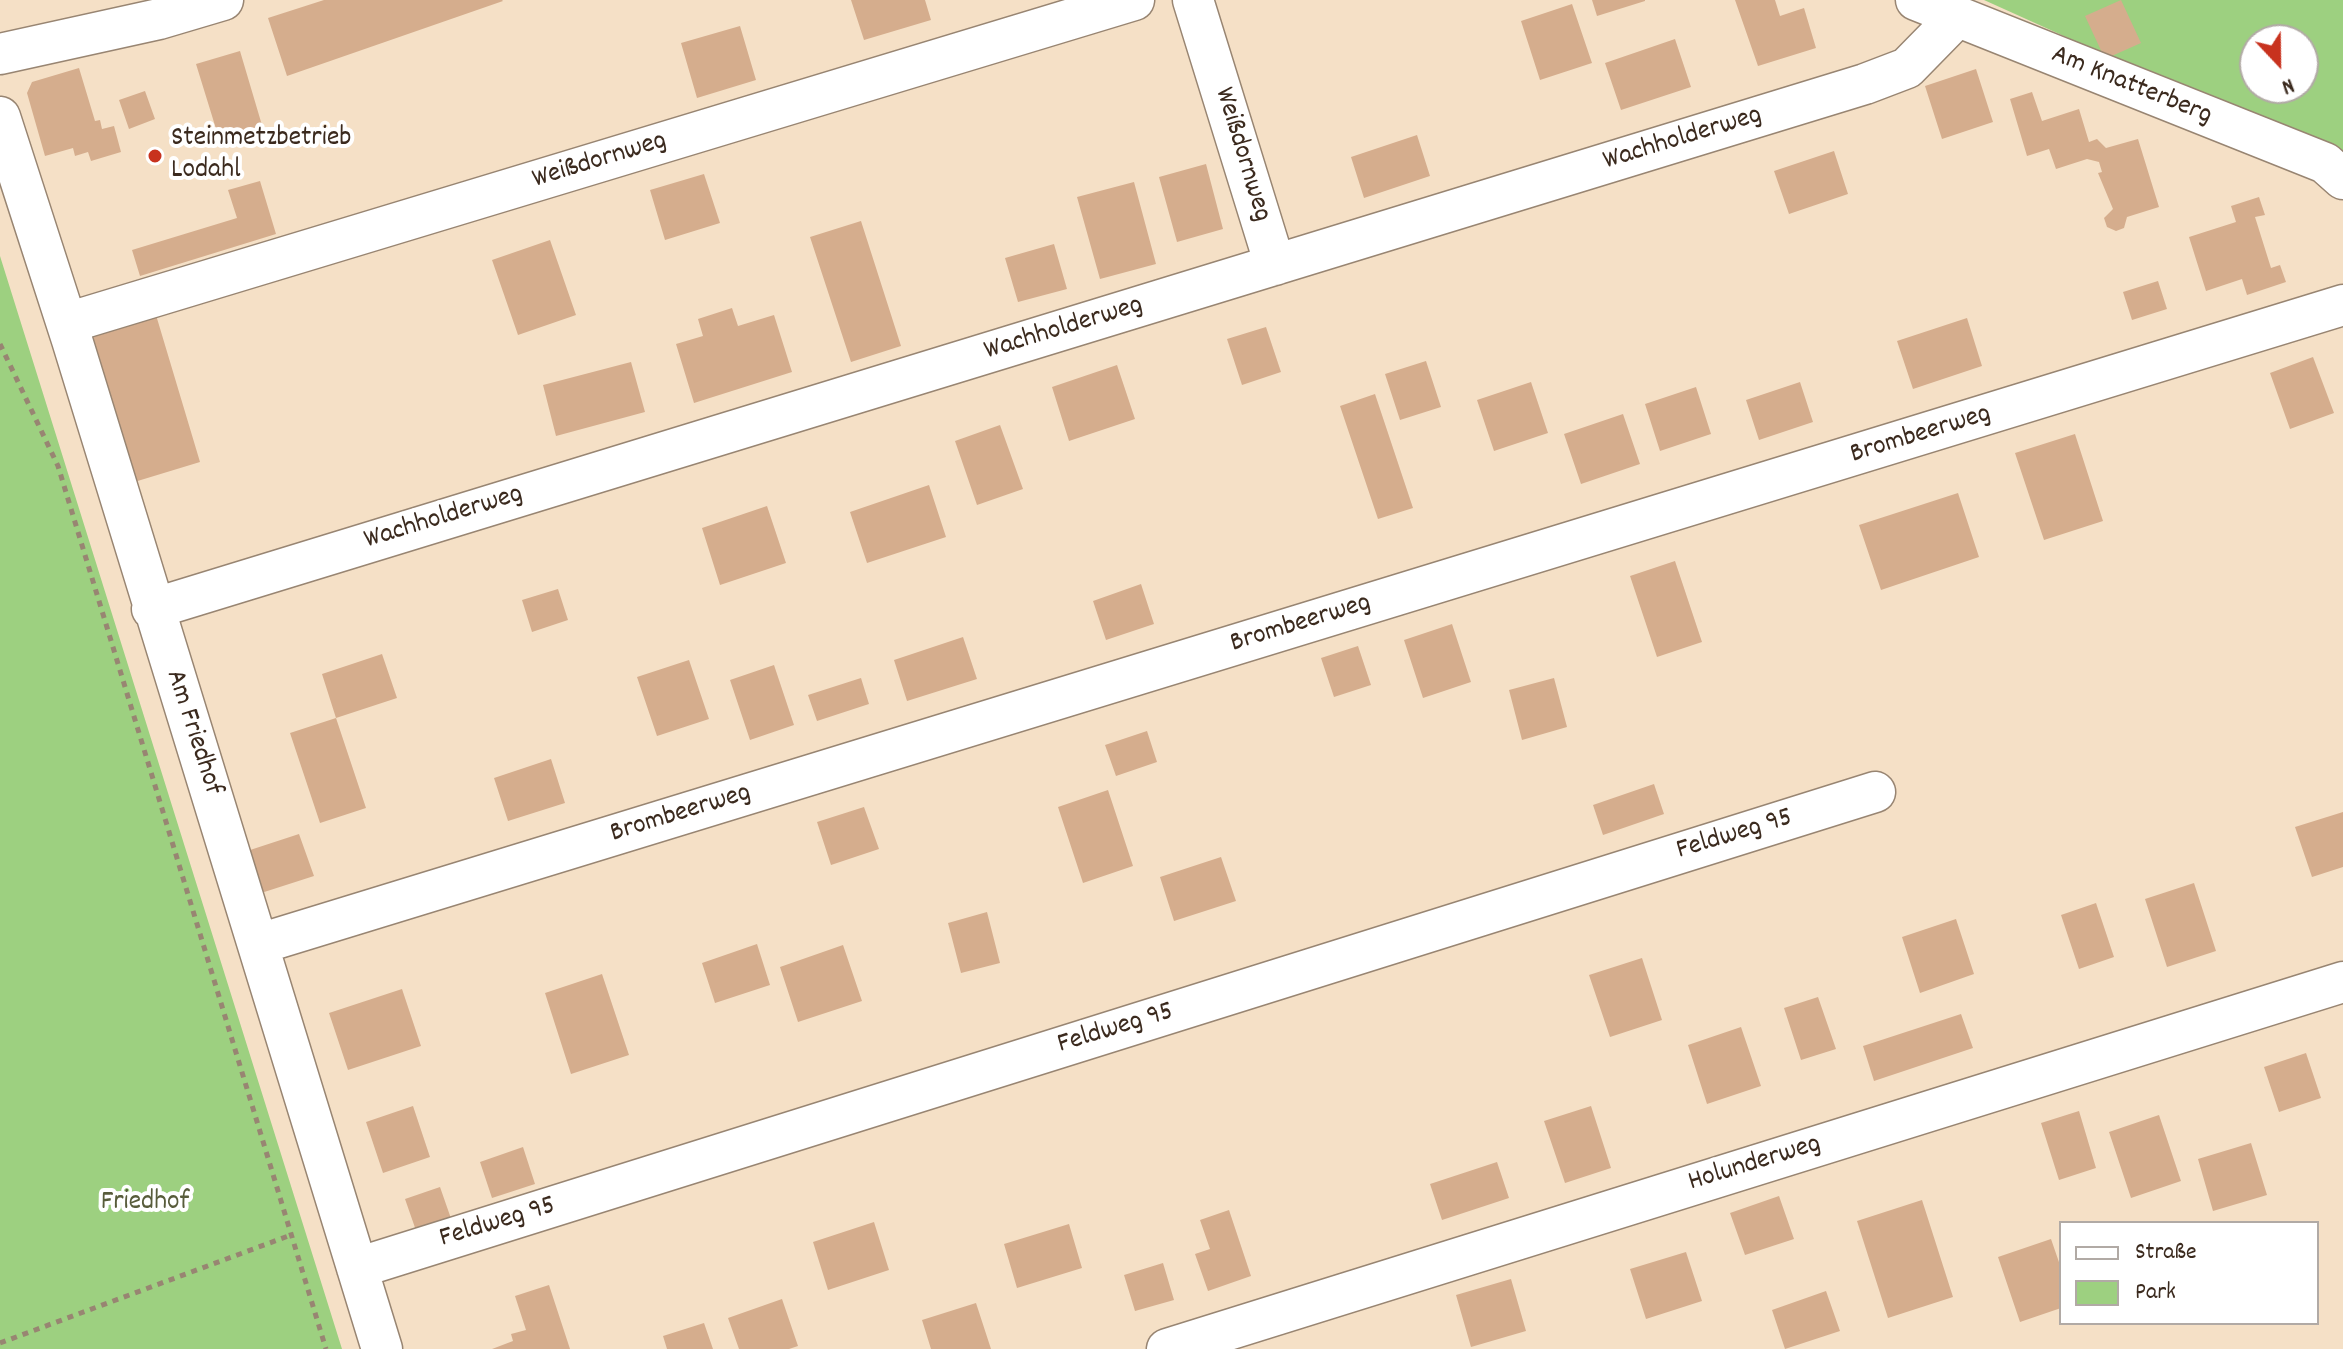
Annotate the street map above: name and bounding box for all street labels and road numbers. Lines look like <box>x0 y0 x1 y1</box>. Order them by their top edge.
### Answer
street label: Am Knatterberg <box>2046 40 2216 134</box>
street label: Weißdornweg <box>1205 84 1277 226</box>
street label: Wachholderweg <box>1600 100 1766 180</box>
street label: Weißdornweg <box>529 126 671 198</box>
street label: Wachholderweg <box>981 290 1147 370</box>
street label: Brombeerweg <box>1847 399 1995 473</box>
street label: Wachholderweg <box>361 479 527 559</box>
street label: Brombeerweg <box>1227 588 1375 662</box>
street label: Am Friedhof <box>156 666 228 800</box>
street label: Brombeerweg <box>607 778 755 852</box>
street label: Feldweg 95 <box>1673 802 1797 870</box>
street label: Feldweg 95 <box>1054 996 1178 1064</box>
street label: Holunderweg <box>1685 1129 1825 1201</box>
street label: Feldweg 95 <box>436 1190 560 1258</box>

